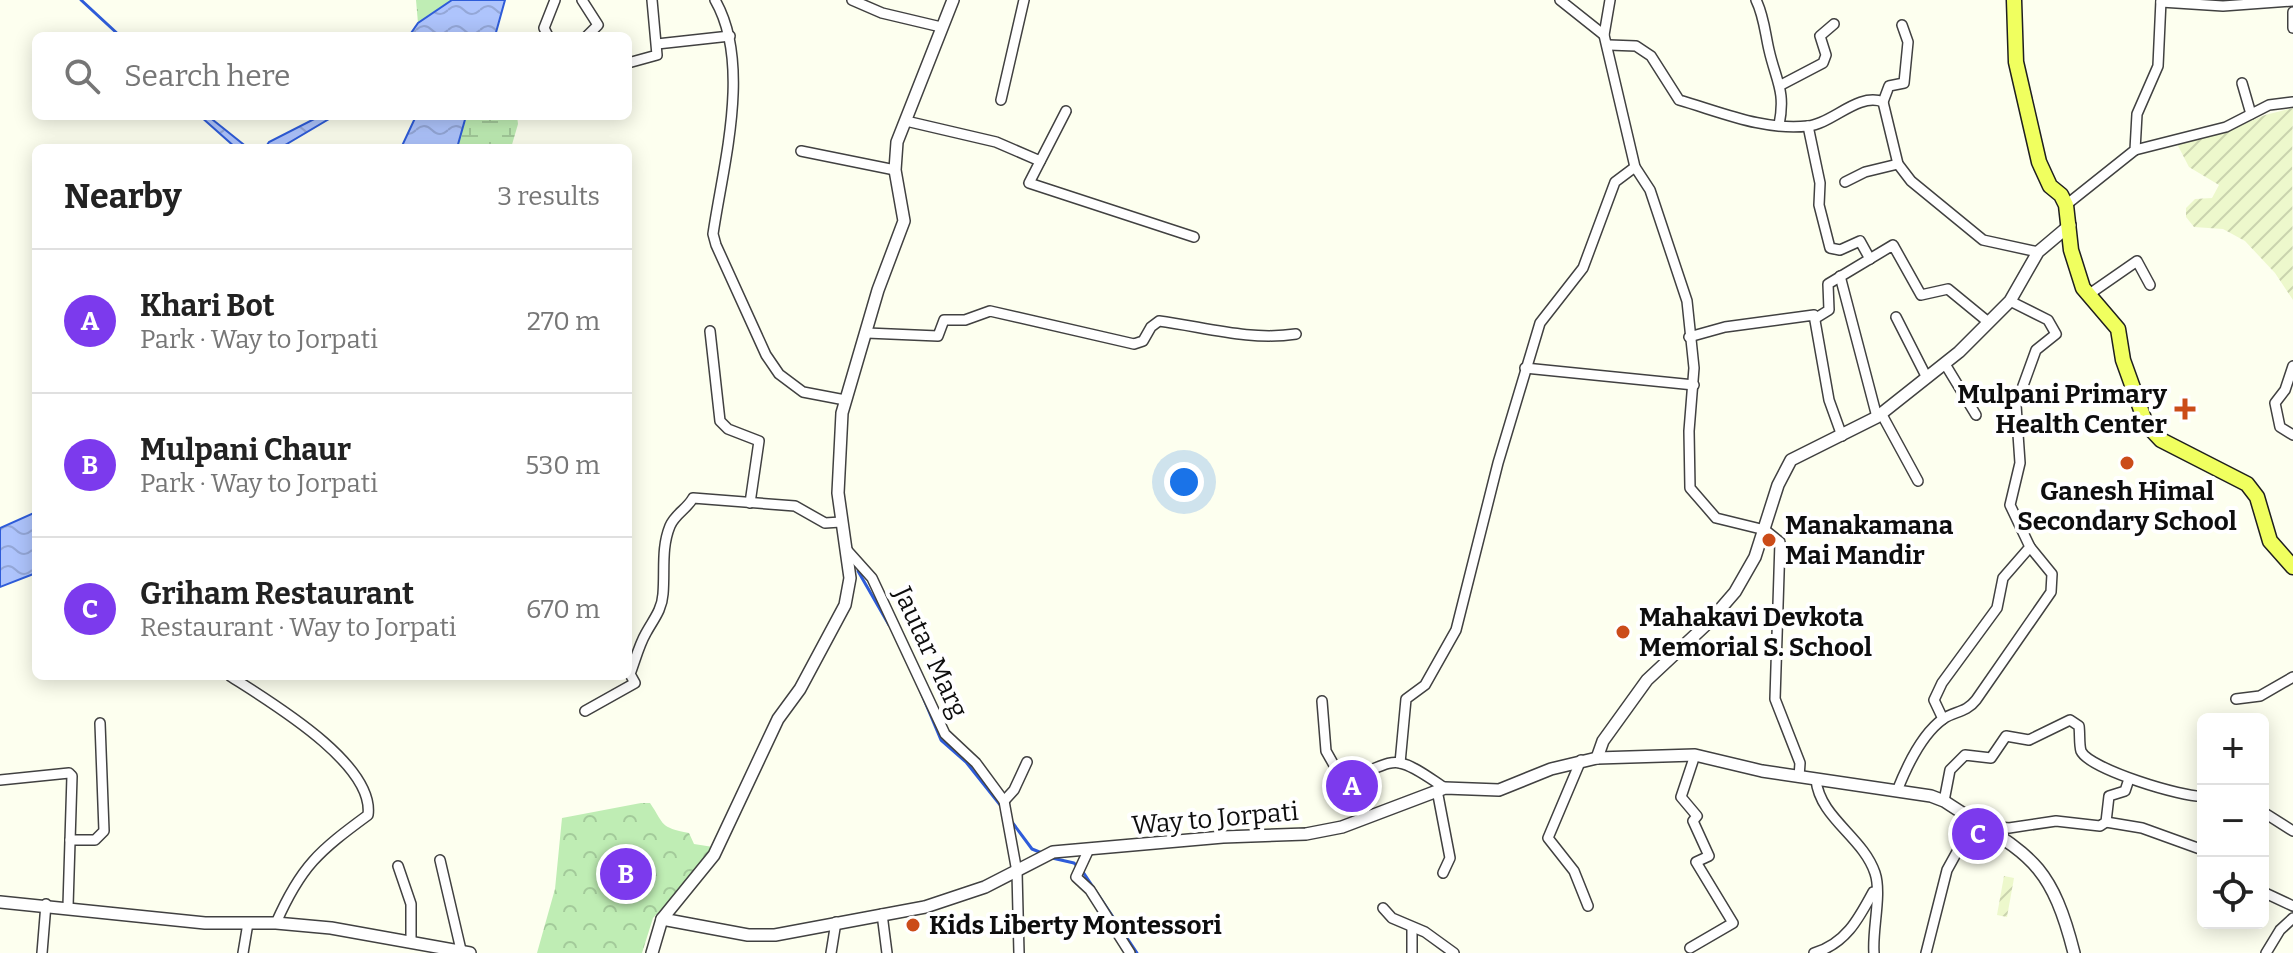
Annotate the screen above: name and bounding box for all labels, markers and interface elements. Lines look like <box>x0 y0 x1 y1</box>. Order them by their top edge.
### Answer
search box <box>32 32 632 120</box>
icon: search <box>60 54 104 98</box>
text: Search here <box>124 58 291 94</box>
text: Nearby <box>64 176 182 217</box>
text: 3 results <box>497 181 600 212</box>
text: Khari Bot <box>140 288 275 324</box>
text: A <box>81 306 99 337</box>
text: 270 m <box>527 306 600 337</box>
text: Park · Way to Jorpati <box>140 324 378 355</box>
place label: Mulpani Primary Health Center <box>1957 379 2168 440</box>
marker: Mulpani Primary Health Center <box>2174 398 2196 420</box>
text: Mulpani Chaur <box>140 432 351 468</box>
text: B <box>82 450 98 481</box>
text: 530 m <box>525 450 600 481</box>
marker: Ganesh Himal Secondary School <box>2118 454 2136 472</box>
your location <box>1164 462 1204 502</box>
text: Park · Way to Jorpati <box>140 468 378 499</box>
place label: Ganesh Himal Secondary School <box>2017 476 2237 537</box>
place label: Manakamana Mai Mandir <box>1785 510 1954 571</box>
marker: Manakamana Mai Mandir <box>1760 531 1778 549</box>
text: Griham Restaurant <box>140 576 414 612</box>
street label: Jautar Marg <box>886 581 974 723</box>
text: C <box>82 594 98 625</box>
text: 670 m <box>526 594 600 625</box>
place label: Mahakavi Devkota Memorial S. School <box>1639 602 1872 663</box>
text: Restaurant · Way to Jorpati <box>140 612 457 643</box>
marker: Mahakavi Devkota Memorial S. School <box>1614 623 1632 641</box>
map controls <box>2197 713 2269 929</box>
button: + <box>2197 713 2269 785</box>
pin: A <box>1326 756 1378 816</box>
button: − <box>2197 785 2269 857</box>
street label: Way to Jorpati <box>1130 796 1300 841</box>
pin: C <box>1952 804 2004 864</box>
pin: B <box>600 844 652 904</box>
button: locate <box>2197 857 2269 929</box>
place label: Kids Liberty Montessori <box>929 910 1222 941</box>
marker: Kids Liberty Montessori <box>904 916 922 934</box>

